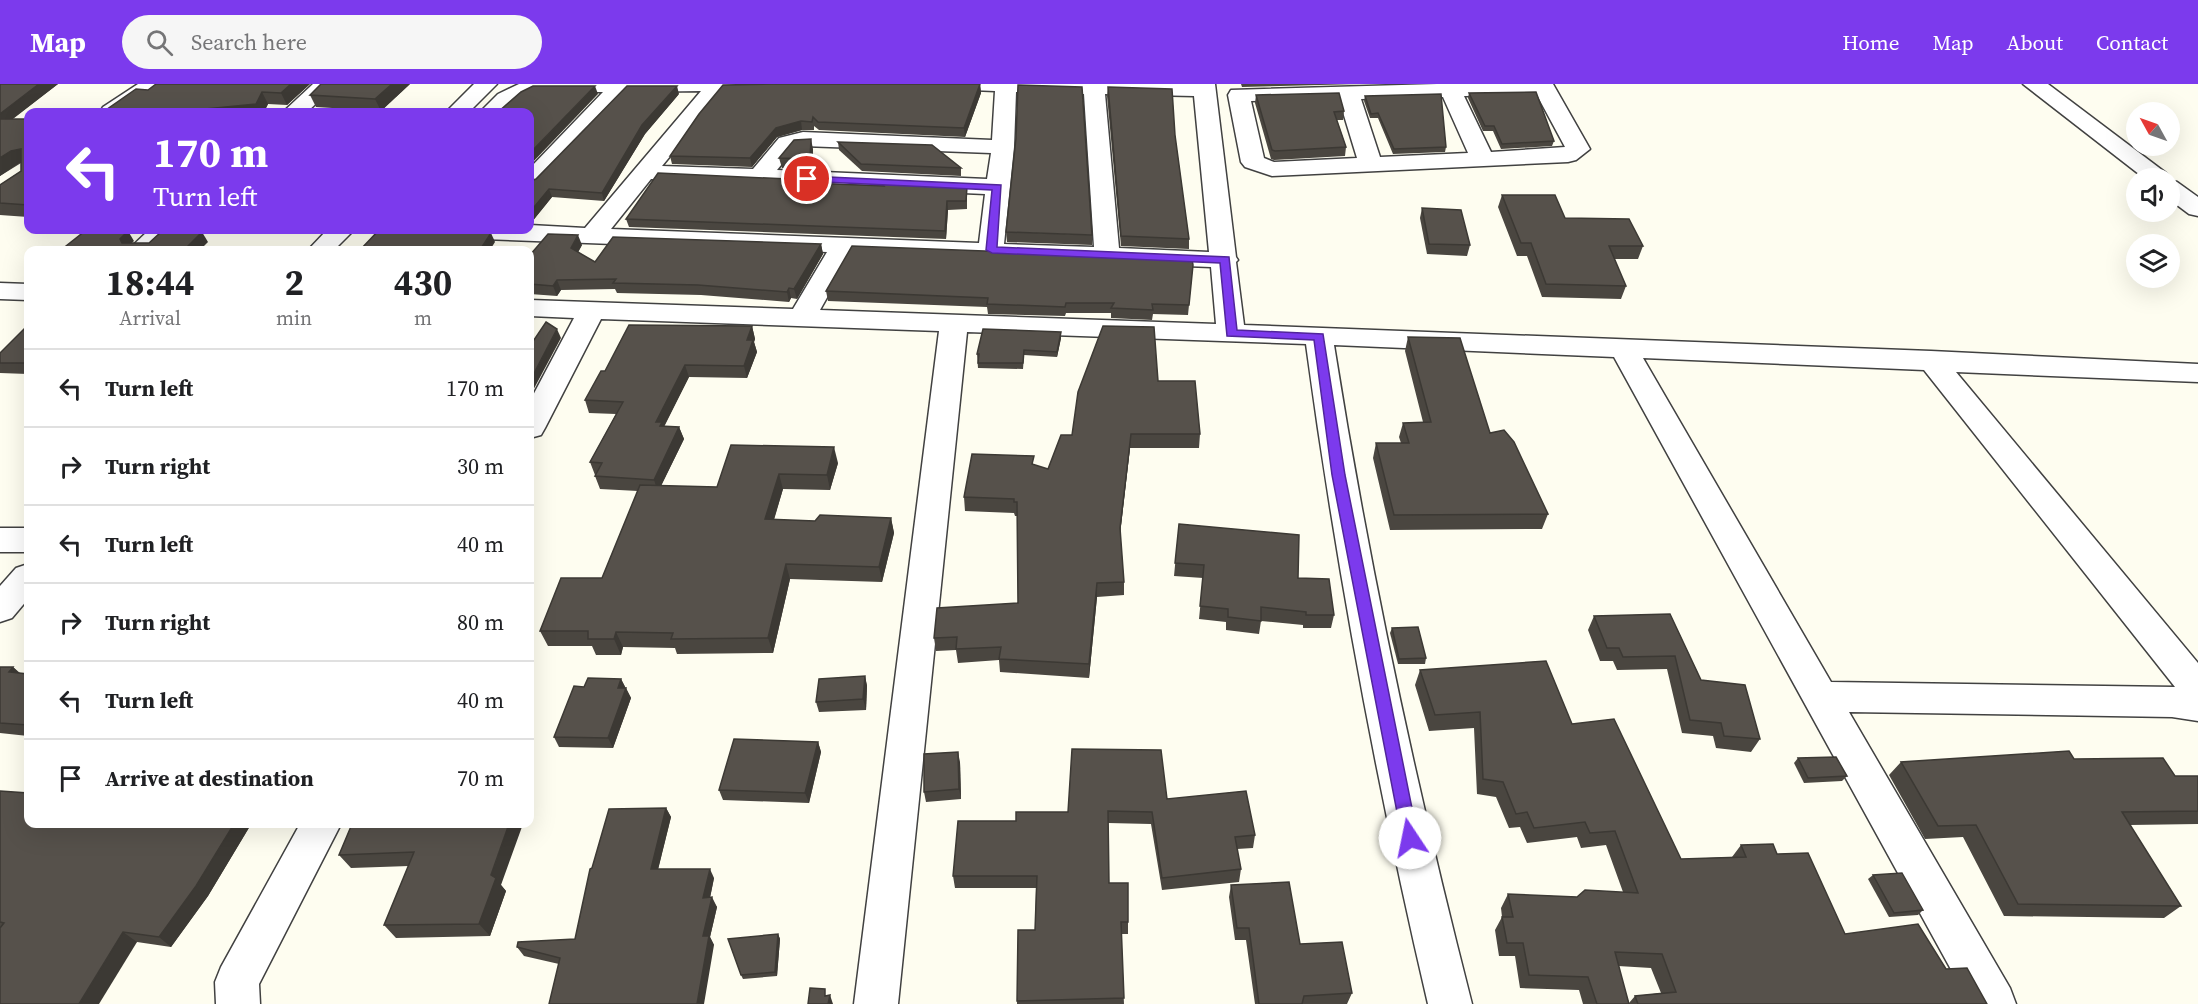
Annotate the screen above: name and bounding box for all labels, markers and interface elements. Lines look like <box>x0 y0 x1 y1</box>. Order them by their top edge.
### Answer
search box <box>122 15 542 69</box>
text: Map <box>30 23 86 61</box>
icon: search <box>143 26 176 59</box>
text: Search here <box>191 27 307 57</box>
text: Home <box>1842 28 1900 57</box>
text: Map <box>1933 28 1974 57</box>
text: About <box>2007 28 2063 57</box>
text: Contact <box>2096 28 2168 57</box>
north arrow <box>2126 102 2180 156</box>
map controls <box>2126 102 2180 288</box>
text: 170 m <box>153 123 268 181</box>
icon: left <box>54 132 132 210</box>
pin <box>781 153 832 204</box>
icon: arrive <box>790 162 823 195</box>
button: sound <box>2126 168 2180 222</box>
text: Turn left <box>153 178 257 215</box>
button: layers <box>2126 234 2180 288</box>
text: 18:44 <box>106 258 194 307</box>
text: 2 <box>284 258 304 307</box>
text: 430 <box>394 258 452 307</box>
text: Arrival <box>119 304 181 332</box>
text: min <box>276 304 312 332</box>
text: m <box>414 304 432 332</box>
icon: left <box>54 372 87 405</box>
text: Turn left <box>105 373 193 403</box>
text: 170 m <box>446 373 504 403</box>
icon: right <box>54 450 87 483</box>
text: Turn right <box>105 451 210 481</box>
text: 30 m <box>457 451 504 481</box>
icon: left <box>54 528 87 561</box>
text: Turn left <box>105 529 193 559</box>
text: 40 m <box>457 529 504 559</box>
icon: right <box>54 606 87 639</box>
text: Turn right <box>105 607 210 637</box>
text: 80 m <box>457 607 504 637</box>
icon: left <box>54 684 87 717</box>
text: Turn left <box>105 685 193 715</box>
text: 40 m <box>457 685 504 715</box>
icon: arrive <box>54 762 87 795</box>
text: Arrive at destination <box>105 763 314 793</box>
text: 70 m <box>457 763 504 793</box>
position arrow <box>1378 806 1442 870</box>

